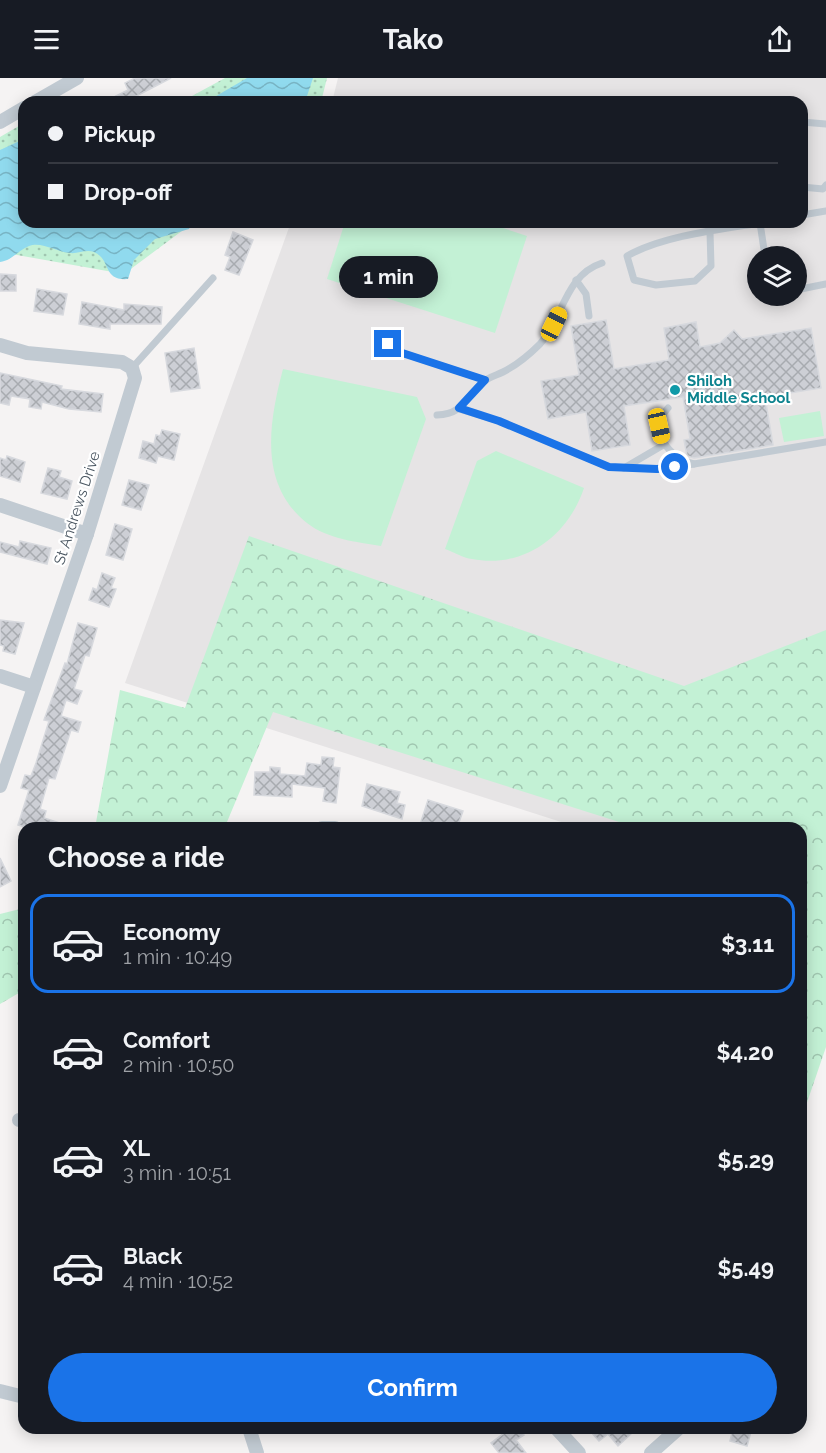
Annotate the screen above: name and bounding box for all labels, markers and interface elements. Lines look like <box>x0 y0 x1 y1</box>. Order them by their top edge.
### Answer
icon: menu <box>30 23 63 56</box>
icon: share <box>763 23 796 56</box>
text: Tako <box>383 24 443 55</box>
text: Pickup <box>84 121 156 147</box>
text: Drop-off <box>84 179 172 205</box>
map controls <box>747 246 807 306</box>
button: layers <box>747 246 807 306</box>
callout: 1 min <box>338 257 438 299</box>
text: 1 min <box>363 265 414 289</box>
car <box>538 304 570 344</box>
route end <box>374 330 401 357</box>
place label: Shiloh Middle School <box>687 372 790 407</box>
marker: Shiloh Middle School <box>668 383 682 397</box>
car <box>646 406 672 446</box>
street label: St Andrews Drive <box>50 449 104 567</box>
route start <box>661 453 688 480</box>
text: Choose a ride <box>48 842 224 873</box>
icon: car <box>51 917 105 971</box>
text: Economy <box>123 919 221 945</box>
text: $3.11 <box>721 931 774 957</box>
text: 1 min · 10:49 <box>123 945 232 969</box>
icon: car <box>51 1025 105 1079</box>
text: Comfort <box>123 1027 210 1053</box>
text: $4.20 <box>717 1039 774 1065</box>
text: 2 min · 10:50 <box>123 1053 235 1077</box>
icon: car <box>51 1133 105 1187</box>
text: XL <box>123 1135 150 1161</box>
text: $5.29 <box>718 1147 774 1173</box>
text: 3 min · 10:51 <box>123 1161 231 1185</box>
icon: car <box>51 1241 105 1295</box>
text: Black <box>123 1243 182 1269</box>
text: $5.49 <box>717 1255 774 1281</box>
text: 4 min · 10:52 <box>123 1269 233 1293</box>
button: Confirm <box>48 1353 777 1422</box>

